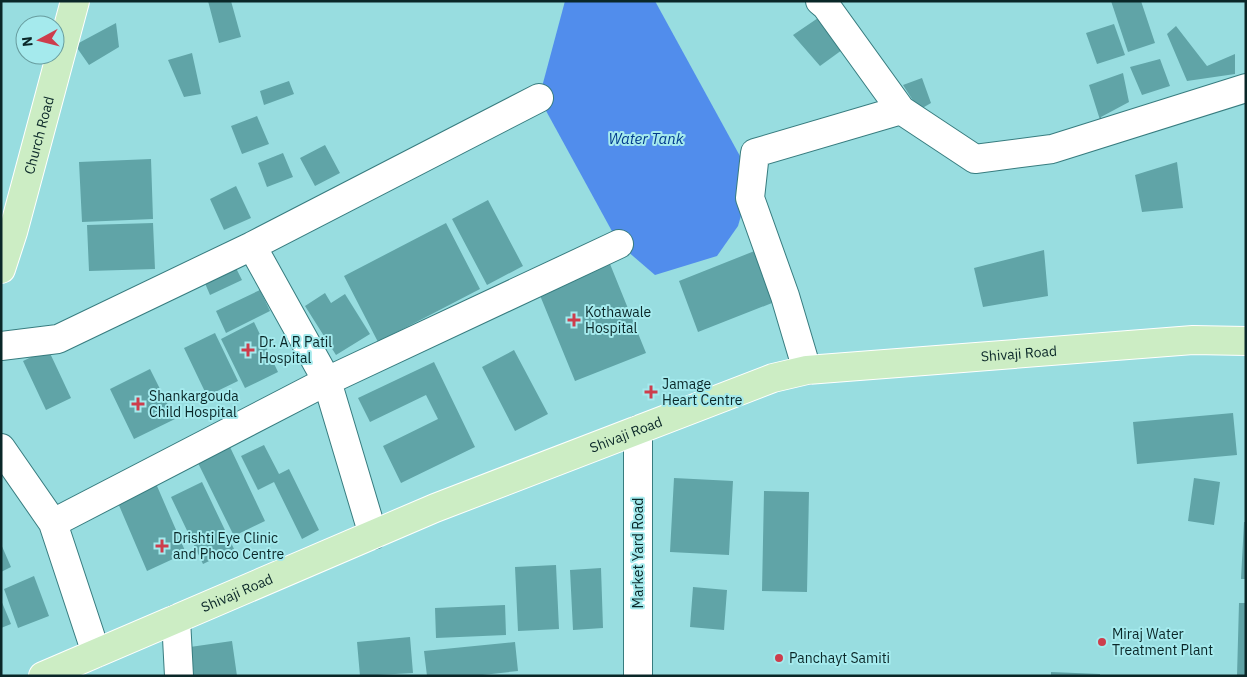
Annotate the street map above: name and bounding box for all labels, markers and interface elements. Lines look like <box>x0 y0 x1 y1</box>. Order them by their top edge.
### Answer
north arrow <box>15 15 65 65</box>
text: N <box>18 35 37 48</box>
street label: Church Road <box>20 94 58 176</box>
water label: Water Tank <box>608 129 684 148</box>
place label: Kothawale Hospital <box>585 303 652 337</box>
marker: Kothawale Hospital <box>567 313 581 327</box>
place label: Dr. A R Patil Hospital <box>259 333 332 367</box>
street label: Shivaji Road <box>980 342 1058 366</box>
marker: Dr. A R Patil Hospital <box>241 343 255 357</box>
place label: Jamage Heart Centre <box>662 375 743 409</box>
marker: Jamage Heart Centre <box>644 385 658 399</box>
place label: Shankargouda Child Hospital <box>149 387 239 421</box>
marker: Shankargouda Child Hospital <box>131 397 145 411</box>
street label: Shivaji Road <box>587 412 665 457</box>
street label: Market Yard Road <box>629 498 647 608</box>
place label: Drishti Eye Clinic and Phoco Centre <box>173 529 285 563</box>
marker: Drishti Eye Clinic and Phoco Centre <box>155 539 169 553</box>
street label: Shivaji Road <box>198 570 276 616</box>
place label: Miraj Water Treatment Plant <box>1112 625 1213 659</box>
marker: Miraj Water Treatment Plant <box>1096 636 1108 648</box>
place label: Panchayt Samiti <box>789 649 890 667</box>
marker: Panchayt Samiti <box>773 652 785 664</box>

